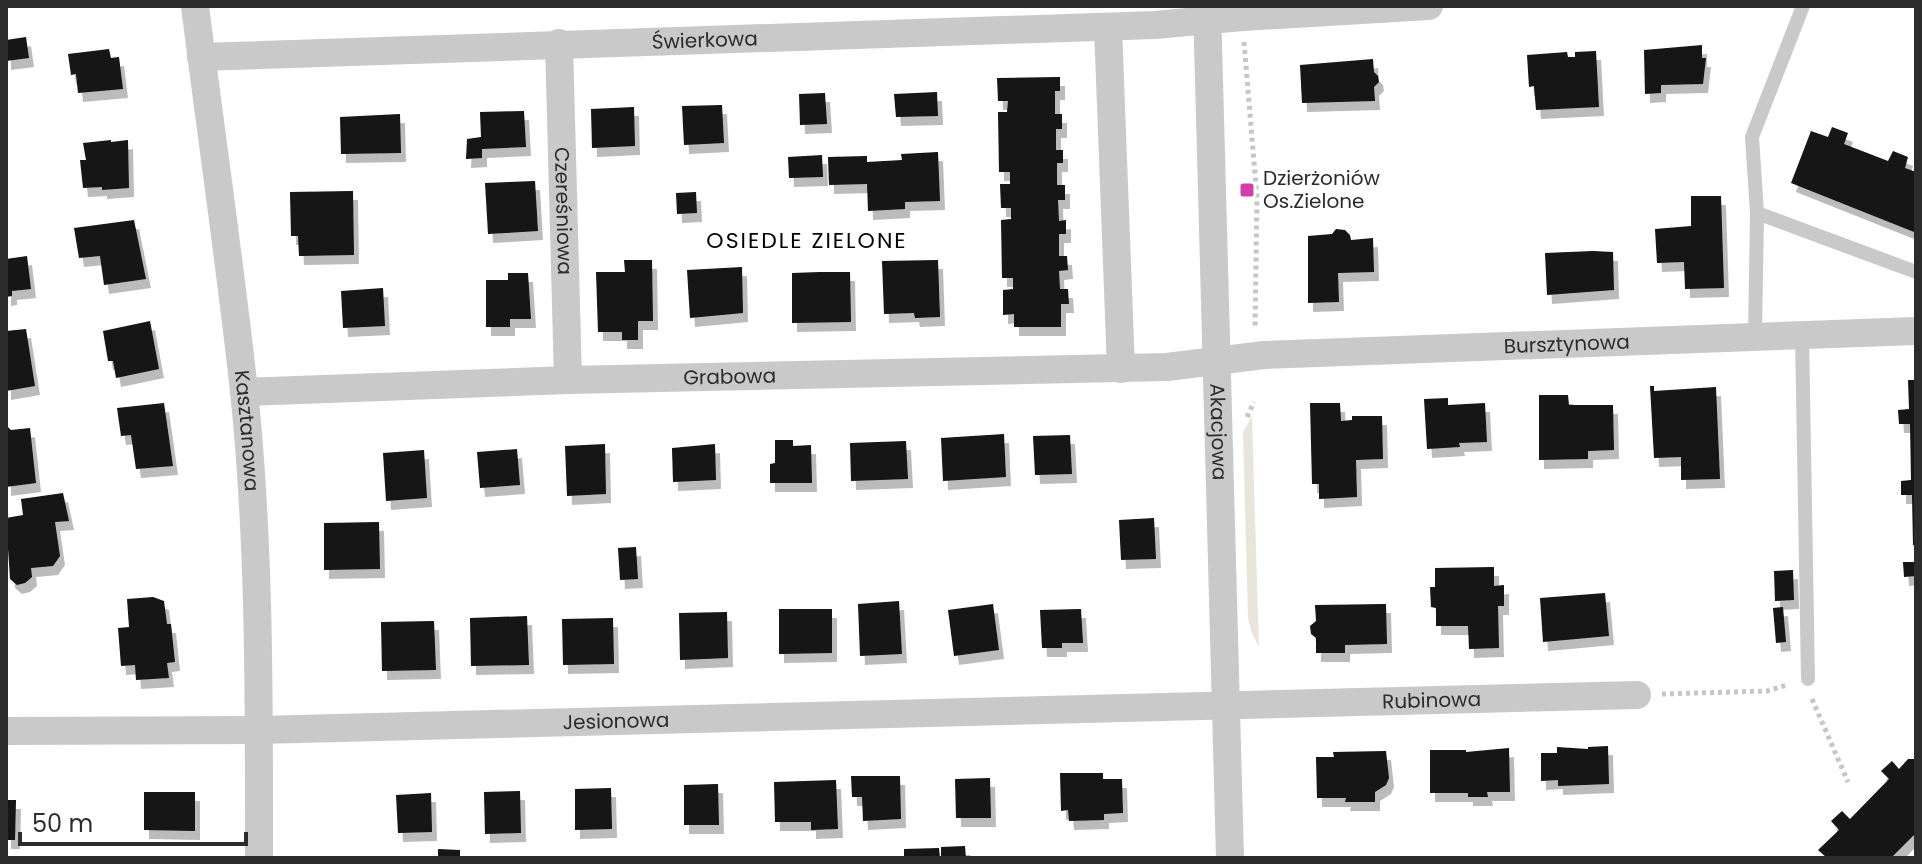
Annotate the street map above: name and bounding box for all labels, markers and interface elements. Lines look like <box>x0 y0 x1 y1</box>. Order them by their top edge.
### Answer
street label: Świerkowa <box>651 24 758 56</box>
street label: Czereśniowa <box>548 147 579 275</box>
place label: Dzierżoniów Os.Zielone <box>1263 164 1380 215</box>
marker: Dzierżoniów Os.Zielone <box>1238 181 1256 199</box>
district label: OSIEDLE ZIELONE <box>706 225 908 256</box>
street label: Bursztynowa <box>1503 328 1630 360</box>
street label: Grabowa <box>683 361 776 391</box>
street label: Kasztanowa <box>228 369 266 492</box>
street label: Akacjowa <box>1203 383 1234 481</box>
street label: Rubinowa <box>1382 685 1481 715</box>
street label: Jesionowa <box>562 706 670 736</box>
scale bar <box>20 796 246 846</box>
text: 50 m <box>32 807 93 840</box>

